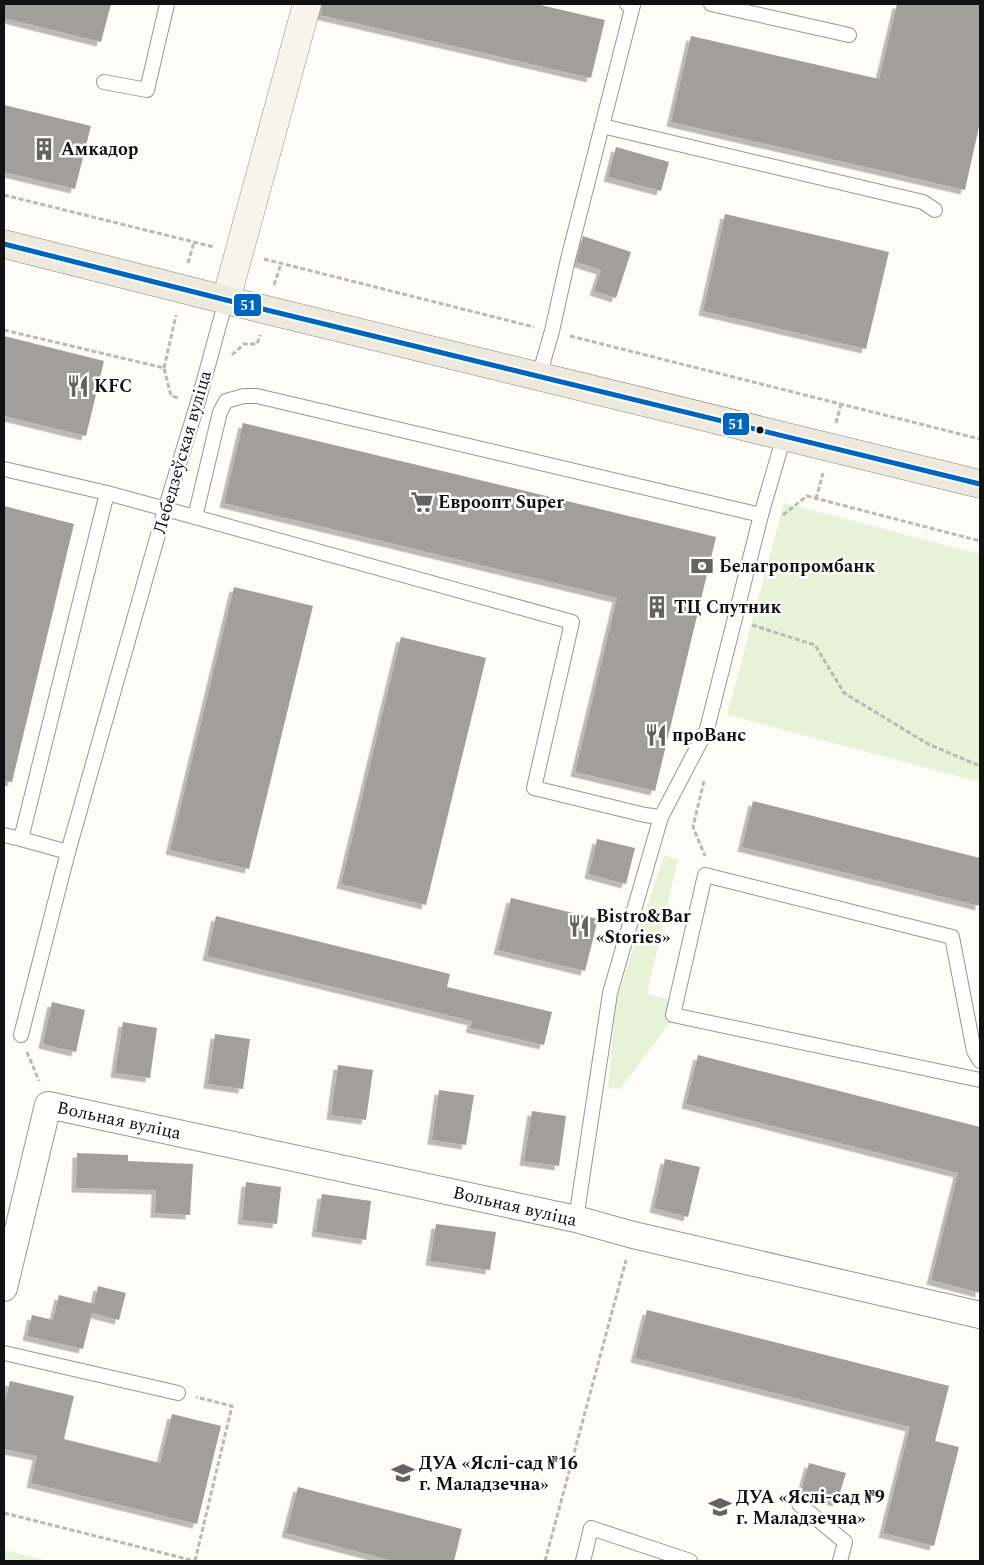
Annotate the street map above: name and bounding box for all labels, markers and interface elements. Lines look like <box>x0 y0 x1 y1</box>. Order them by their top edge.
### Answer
building icon: Амкадор <box>31 136 57 162</box>
place label: Амкадор <box>61 136 138 163</box>
line badge: 51 <box>233 293 262 317</box>
text: 51 <box>240 295 256 316</box>
street label: Лебедзеўская вуліца <box>146 367 219 537</box>
restaurant icon: KFC <box>65 373 91 399</box>
place label: KFC <box>94 373 132 400</box>
line badge: 51 <box>722 412 750 436</box>
text: 51 <box>728 414 744 435</box>
unlabelled marker <box>755 425 765 435</box>
supermarket icon: Евроопт Super <box>409 489 435 515</box>
place label: Евроопт Super <box>438 489 564 516</box>
bank icon: Белагропромбанк <box>689 553 715 579</box>
place label: Белагропромбанк <box>719 553 876 580</box>
building icon: ТЦ Спутник <box>644 594 670 620</box>
place label: ТЦ Спутник <box>674 594 782 621</box>
restaurant icon: проВанс <box>643 722 669 748</box>
place label: проВанс <box>672 722 746 749</box>
place label: Bistro&Bar «Stories» <box>596 903 691 951</box>
restaurant icon: Bistro&Bar «Stories» <box>566 913 592 939</box>
street label: Вольная вуліца <box>54 1094 184 1147</box>
street label: Вольная вуліца <box>450 1179 580 1234</box>
place label: ДУА «Яслі-сад №16 г. Маладзечна» <box>419 1450 578 1498</box>
school or university icon: ДУА «Яслі-сад №16 г. Маладзечна» <box>390 1460 416 1486</box>
place label: ДУА «Яслі-сад №9 г. Маладзечна» <box>736 1484 885 1532</box>
school or university icon: ДУА «Яслі-сад №9 г. Маладзечна» <box>707 1494 733 1520</box>

